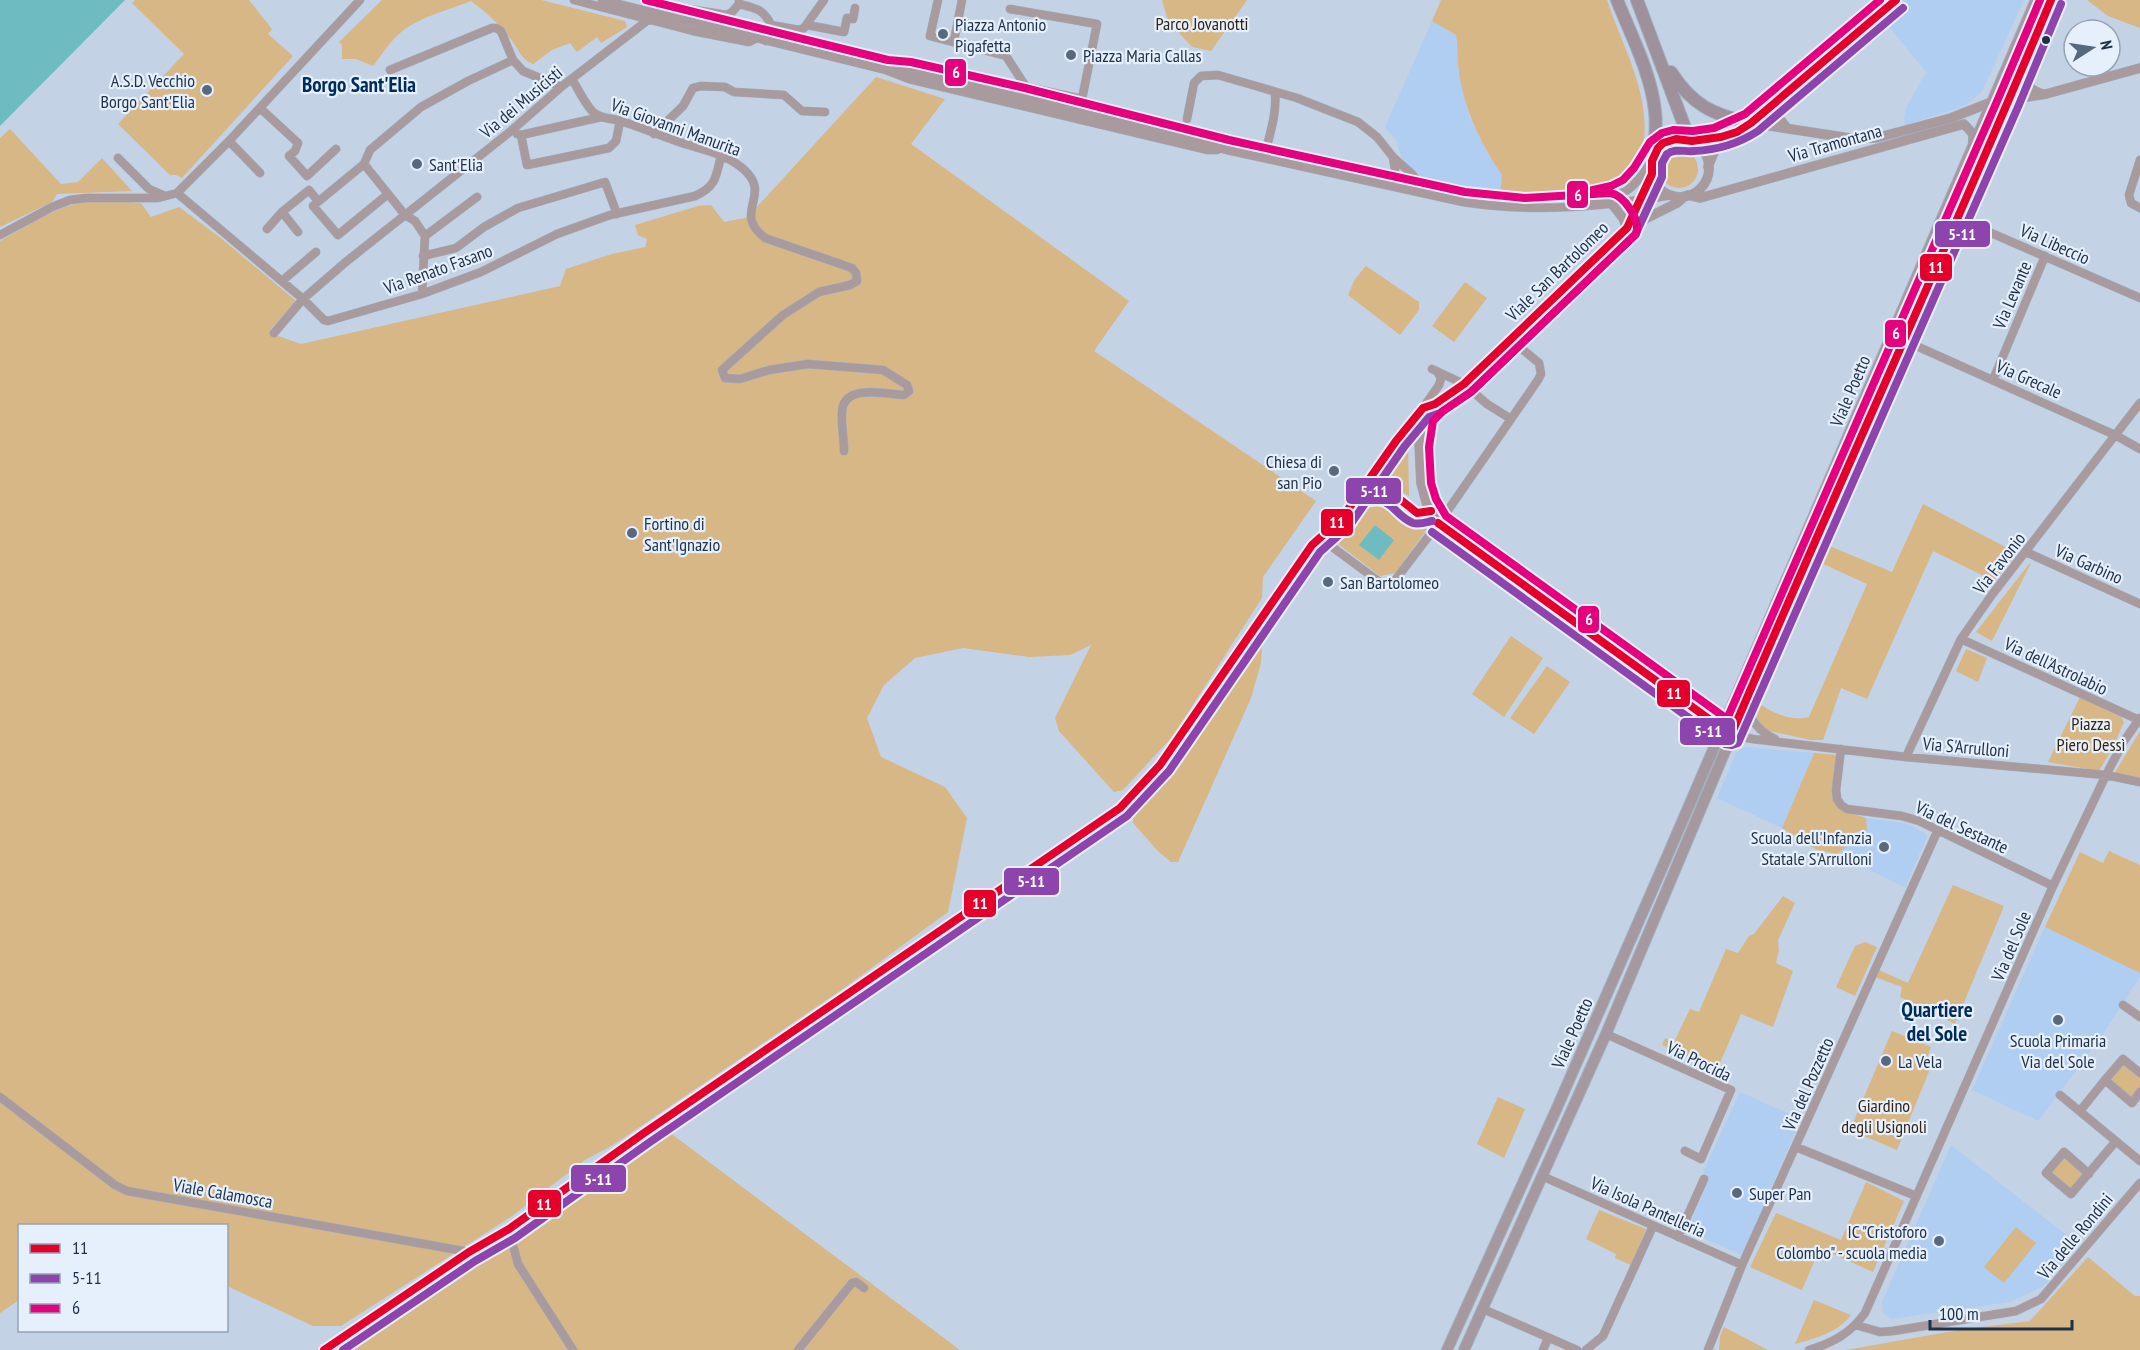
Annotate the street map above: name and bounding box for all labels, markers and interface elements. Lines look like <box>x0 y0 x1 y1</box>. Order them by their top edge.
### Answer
park label: Parco Jovanotti <box>1155 12 1249 35</box>
place label: Piazza Antonio Pigafetta <box>955 13 1047 57</box>
north arrow <box>2062 18 2122 78</box>
marker: Piazza Antonio Pigafetta <box>936 27 950 41</box>
unlabelled marker <box>2040 34 2052 46</box>
text: N <box>2096 39 2117 51</box>
place label: Piazza Maria Callas <box>1083 44 1202 67</box>
marker: Piazza Maria Callas <box>1064 48 1078 62</box>
line badge: 6 <box>944 58 967 87</box>
street label: Via dei Musicisti <box>474 61 567 144</box>
text: 6 <box>952 62 960 82</box>
place label: A.S.D. Vecchio Borgo Sant'Elia <box>100 69 195 113</box>
district label: Borgo Sant'Elia <box>302 71 416 98</box>
marker: A.S.D. Vecchio Borgo Sant'Elia <box>200 83 214 97</box>
street label: Via Giovanni Manurita <box>607 92 744 161</box>
street label: Via Tramontana <box>1785 119 1884 168</box>
place label: Sant'Elia <box>429 153 483 176</box>
marker: Sant'Elia <box>410 157 424 171</box>
line badge: 6 <box>1566 180 1589 209</box>
text: 6 <box>1574 185 1582 205</box>
street label: Viale San Bartolomeo <box>1500 216 1613 326</box>
street label: Via Libeccio <box>2016 218 2094 270</box>
line badge: 5-11 <box>1934 220 1991 248</box>
text: 5-11 <box>1948 224 1976 244</box>
street label: Via Renato Fasano <box>380 239 496 300</box>
line badge: 11 <box>1919 253 1953 282</box>
text: 11 <box>1928 257 1944 277</box>
street label: Via Levante <box>1987 258 2037 333</box>
line badge: 6 <box>1884 319 1907 348</box>
text: 6 <box>1892 323 1900 343</box>
street label: Viale Poetto <box>1824 352 1875 431</box>
street label: Via Grecale <box>1992 354 2065 404</box>
place label: Chiesa di san Pio <box>1266 450 1322 494</box>
marker: Chiesa di san Pio <box>1327 464 1341 478</box>
line badge: 5-11 <box>1345 477 1402 505</box>
text: 5-11 <box>1360 481 1388 501</box>
line badge: 11 <box>1320 508 1354 537</box>
place label: Fortino di Sant'Ignazio <box>644 512 720 556</box>
text: 11 <box>1329 512 1345 532</box>
marker: Fortino di Sant'Ignazio <box>625 526 639 540</box>
street label: Via Favonio <box>1967 527 2030 599</box>
street label: Via Garbino <box>2051 539 2127 589</box>
place label: San Bartolomeo <box>1340 571 1439 594</box>
marker: San Bartolomeo <box>1321 575 1335 589</box>
line badge: 6 <box>1577 605 1600 634</box>
text: 6 <box>1585 609 1593 629</box>
street label: Via dell'Astrolabio <box>2000 632 2112 700</box>
line badge: 11 <box>1656 679 1691 708</box>
text: 11 <box>1666 683 1682 703</box>
park label: Piazza Piero Dessì <box>2057 712 2125 756</box>
line badge: 5-11 <box>1679 717 1736 746</box>
text: 5-11 <box>1694 721 1722 741</box>
street label: Via S'Arrulloni <box>1921 732 2010 762</box>
street label: Via del Sestante <box>1911 795 2012 859</box>
place label: Scuola dell'Infanzia Statale S'Arrulloni <box>1751 826 1872 870</box>
marker: Scuola dell'Infanzia Statale S'Arrulloni <box>1877 840 1891 854</box>
line badge: 5-11 <box>1003 867 1060 896</box>
text: 5-11 <box>1017 871 1045 891</box>
line badge: 11 <box>963 889 997 918</box>
text: 11 <box>972 893 988 913</box>
street label: Via del Sole <box>1986 908 2036 985</box>
street label: Viale Poetto <box>1546 994 1598 1073</box>
district label: Quartiere del Sole <box>1901 996 1973 1047</box>
marker: Scuola Primaria Via del Sole <box>2051 1013 2065 1027</box>
place label: Scuola Primaria Via del Sole <box>2010 1029 2106 1073</box>
street label: Via del Pozzetto <box>1777 1034 1839 1135</box>
street label: Via Procida <box>1662 1035 1735 1086</box>
place label: La Vela <box>1898 1050 1942 1073</box>
marker: La Vela <box>1879 1054 1893 1068</box>
park label: Giardino degli Usignoli <box>1841 1094 1927 1138</box>
line badge: 5-11 <box>570 1164 627 1193</box>
text: 5-11 <box>584 1169 612 1189</box>
street label: Via Isola Pantelleria <box>1586 1171 1709 1243</box>
street label: Viale Calamosca <box>170 1173 275 1213</box>
place label: Super Pan <box>1749 1182 1811 1205</box>
marker: Super Pan <box>1730 1186 1744 1200</box>
street label: Via delle Rondini <box>2032 1188 2118 1284</box>
line badge: 11 <box>527 1189 562 1218</box>
text: 11 <box>536 1194 552 1214</box>
place label: IC "Cristoforo Colombo" - scuola media <box>1776 1220 1927 1264</box>
legend <box>18 1224 228 1332</box>
marker: IC "Cristoforo Colombo" - scuola media <box>1932 1234 1946 1248</box>
text: 11 <box>72 1236 88 1259</box>
text: 5-11 <box>72 1266 102 1289</box>
scale bar <box>1930 1293 2072 1331</box>
text: 6 <box>72 1296 80 1319</box>
text: 100 m <box>1939 1302 1979 1325</box>

